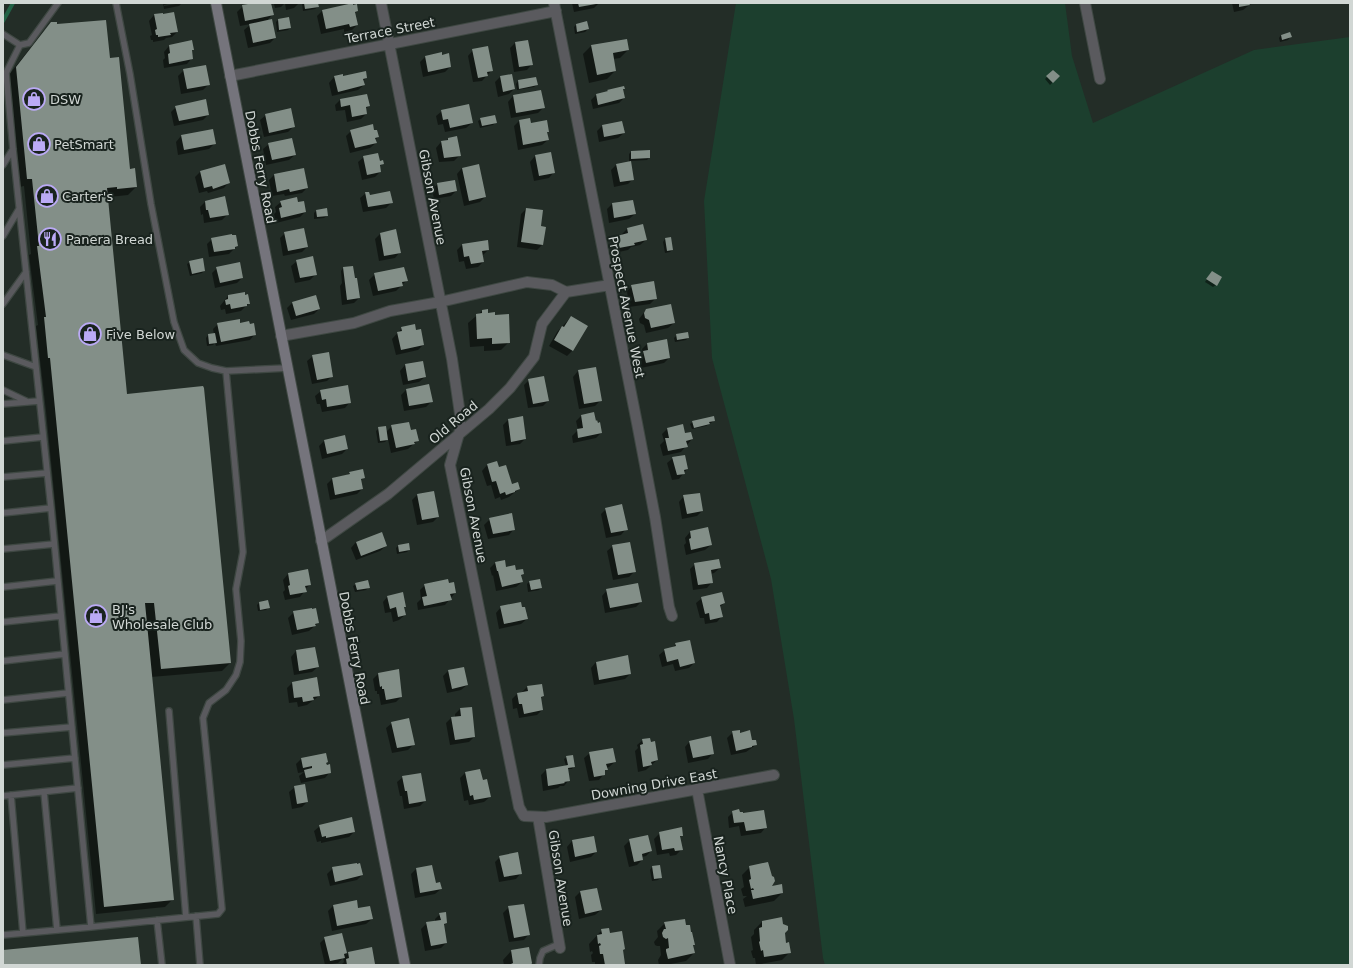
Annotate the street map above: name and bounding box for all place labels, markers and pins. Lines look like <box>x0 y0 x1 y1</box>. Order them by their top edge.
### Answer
shop icon: DSW <box>21 86 47 112</box>
place label: DSW <box>50 92 81 107</box>
shop icon: PetSmart <box>26 131 52 157</box>
place label: PetSmart <box>54 137 114 152</box>
shop icon: Carter's <box>34 183 60 209</box>
place label: Carter's <box>62 189 113 204</box>
restaurant icon: Panera Bread <box>37 226 63 252</box>
place label: Panera Bread <box>66 232 153 247</box>
shop icon: Five Below <box>77 321 103 347</box>
place label: Five Below <box>106 327 175 342</box>
place label: BJ's Wholesale Club <box>112 602 212 632</box>
shop icon: BJ's Wholesale Club <box>83 603 109 629</box>

